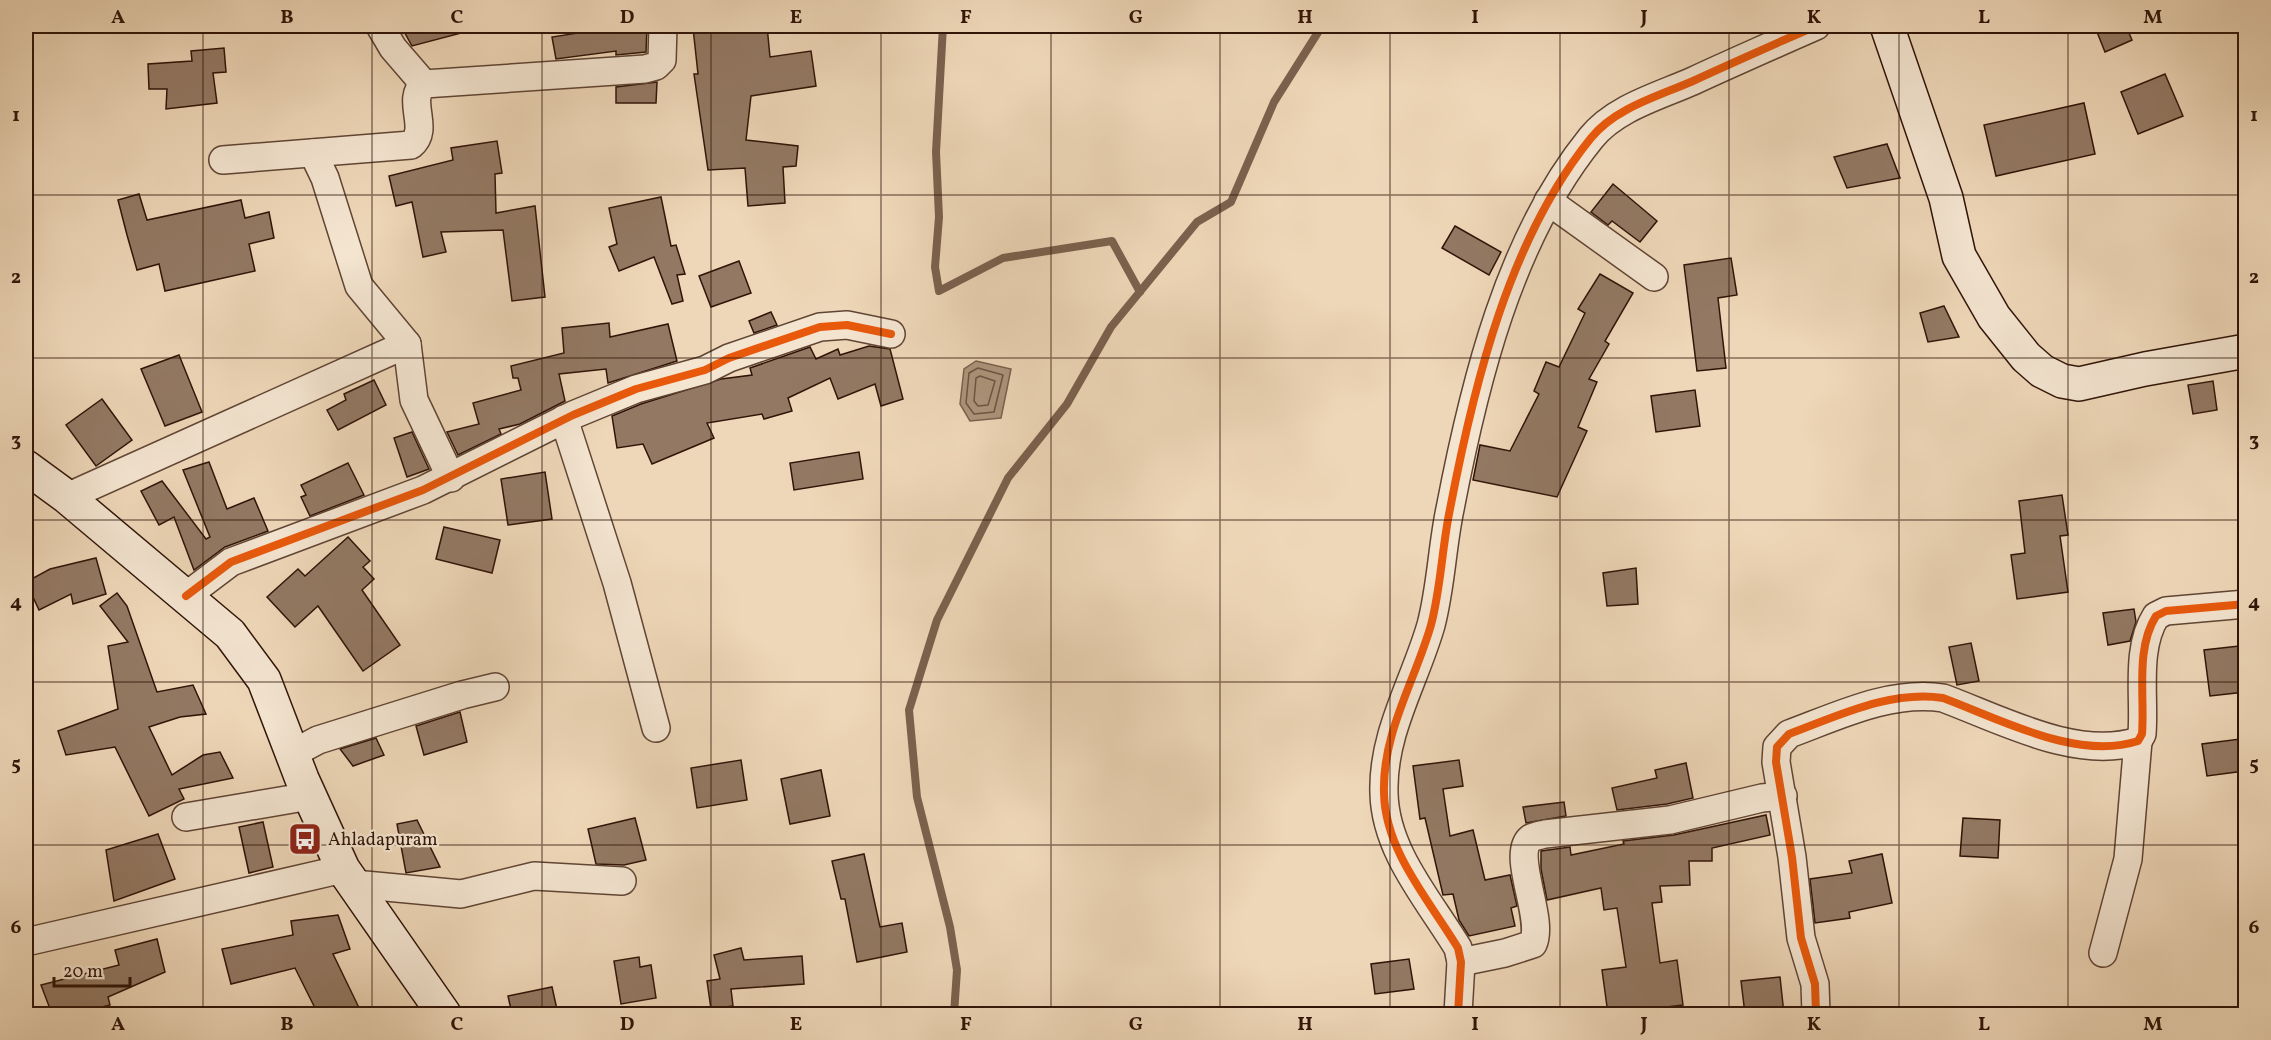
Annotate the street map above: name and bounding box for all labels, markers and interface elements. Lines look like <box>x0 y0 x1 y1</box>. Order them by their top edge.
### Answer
text: A <box>111 4 125 32</box>
text: B <box>280 4 294 32</box>
text: C <box>451 4 464 32</box>
text: D <box>620 4 634 32</box>
text: E <box>790 4 802 32</box>
text: F <box>960 4 972 32</box>
text: G <box>1129 4 1143 32</box>
text: H <box>1297 4 1313 32</box>
text: I <box>1471 4 1479 32</box>
text: J <box>1639 4 1648 32</box>
text: K <box>1807 4 1822 32</box>
text: L <box>1978 4 1990 32</box>
text: M <box>2143 4 2163 32</box>
text: 1 <box>12 102 20 130</box>
text: 1 <box>2250 102 2258 130</box>
text: 2 <box>11 264 21 292</box>
text: 2 <box>2249 264 2259 292</box>
text: 3 <box>11 427 21 455</box>
text: 3 <box>2249 427 2259 455</box>
text: 4 <box>10 589 22 617</box>
text: 4 <box>2248 589 2260 617</box>
text: 5 <box>11 751 21 779</box>
text: 5 <box>2249 751 2259 779</box>
bus stop icon: Ahladapuram <box>287 821 323 857</box>
place label: Ahladapuram <box>328 828 438 853</box>
text: 6 <box>11 914 22 942</box>
text: 6 <box>2249 914 2260 942</box>
scale bar <box>54 950 130 988</box>
text: 20 m <box>63 960 103 985</box>
text: A <box>111 1011 125 1039</box>
text: B <box>280 1011 294 1039</box>
text: C <box>451 1011 464 1039</box>
text: D <box>620 1011 634 1039</box>
text: E <box>790 1011 802 1039</box>
text: F <box>960 1011 972 1039</box>
text: G <box>1129 1011 1143 1039</box>
text: H <box>1297 1011 1313 1039</box>
text: I <box>1471 1011 1479 1039</box>
text: J <box>1639 1011 1648 1039</box>
text: K <box>1807 1011 1822 1039</box>
text: L <box>1978 1011 1990 1039</box>
text: M <box>2143 1011 2163 1039</box>

